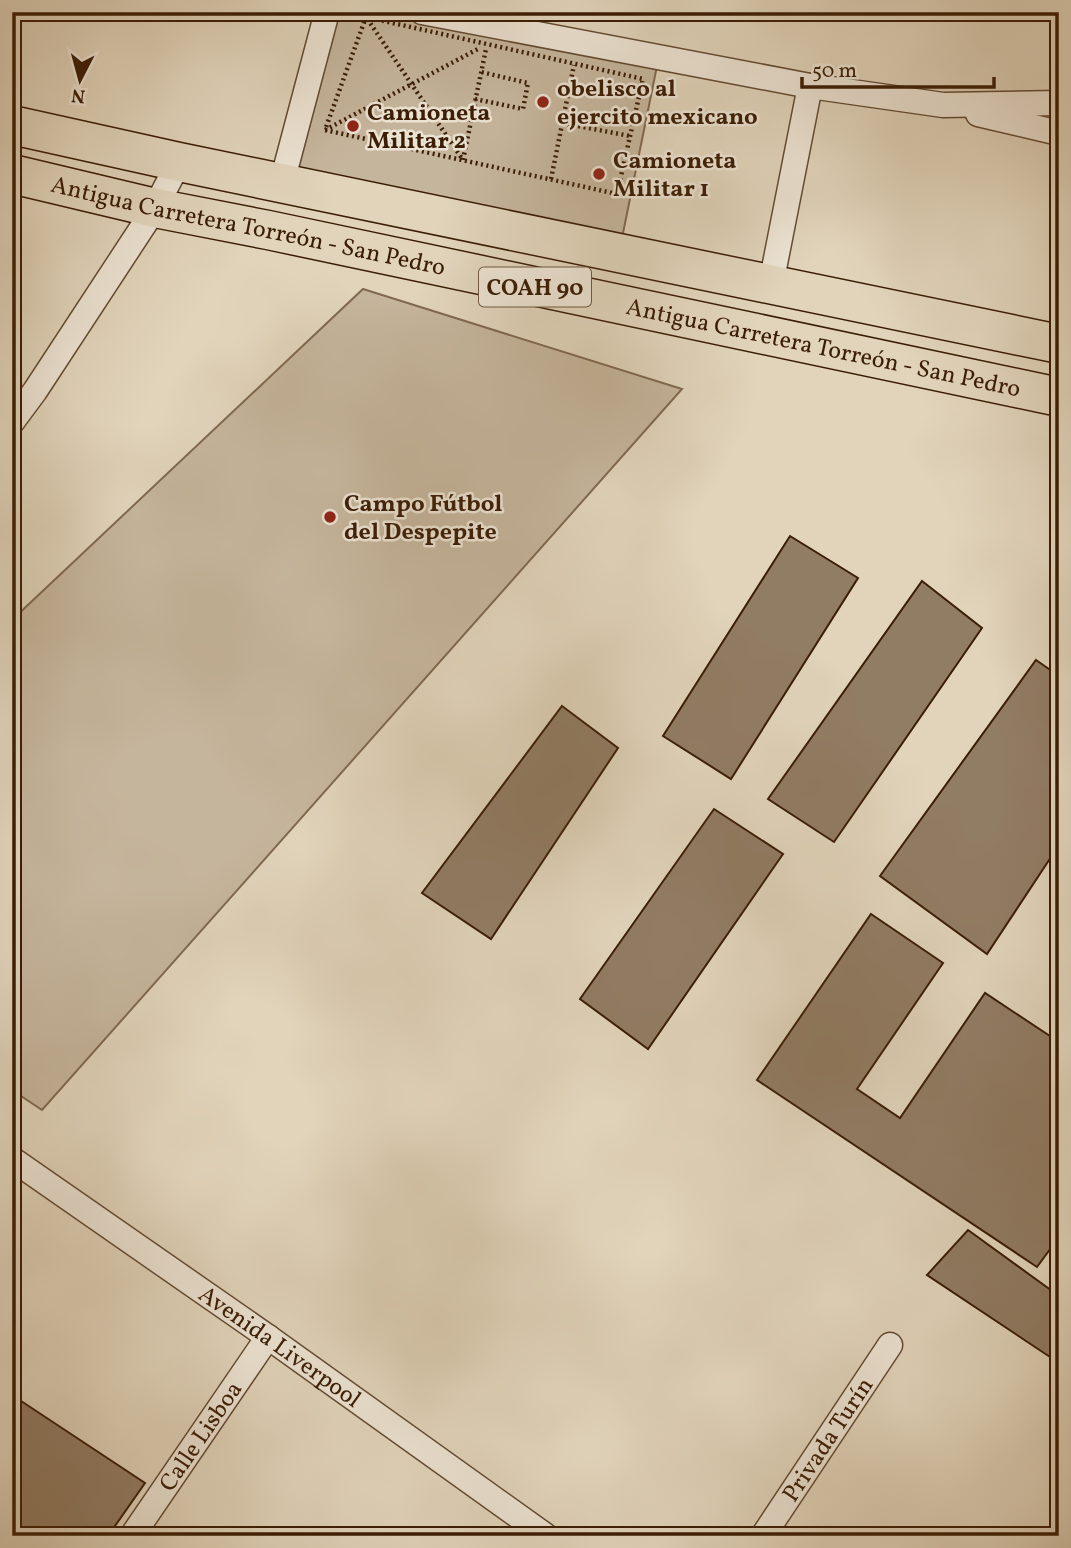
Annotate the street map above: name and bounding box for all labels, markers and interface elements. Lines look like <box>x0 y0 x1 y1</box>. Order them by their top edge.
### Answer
north arrow <box>46 46 116 116</box>
scale bar <box>802 46 994 90</box>
text: 50 m <box>812 57 857 86</box>
place label: obelisco al ejercito mexicano <box>557 73 758 135</box>
text: N <box>70 81 87 109</box>
marker: obelisco al ejercito mexicano <box>535 94 551 110</box>
place label: Camioneta Militar 2 <box>367 97 490 159</box>
marker: Camioneta Militar 2 <box>345 118 361 134</box>
place label: Camioneta Militar 1 <box>613 145 736 207</box>
marker: Camioneta Militar 1 <box>591 166 607 182</box>
street label: Antigua Carretera Torreón - San Pedro <box>47 169 448 286</box>
road number: COAH 90 <box>479 268 591 306</box>
street label: Antigua Carretera Torreón - San Pedro <box>623 291 1024 407</box>
place label: Campo Fútbol del Despepite <box>344 488 503 550</box>
marker: Campo Fútbol del Despepite <box>322 509 338 525</box>
street label: Avenida Liverpool <box>191 1279 367 1417</box>
street label: Privada Turín <box>775 1371 883 1510</box>
street label: Calle Lisboa <box>152 1375 252 1499</box>

